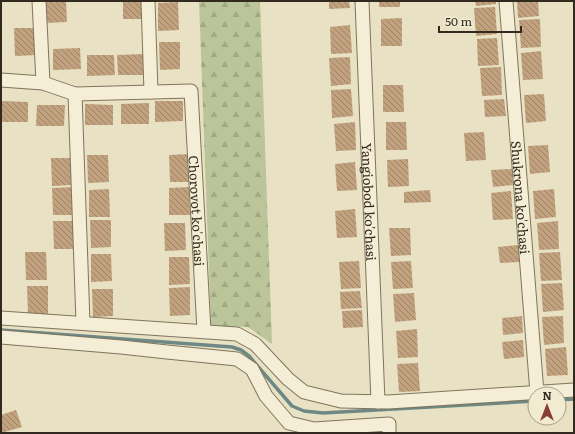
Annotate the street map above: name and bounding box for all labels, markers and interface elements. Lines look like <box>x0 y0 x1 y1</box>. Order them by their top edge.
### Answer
scale bar <box>439 8 521 34</box>
text: 50 m <box>445 12 472 30</box>
street label: Shukrona ko'chasi <box>508 140 536 256</box>
street label: Yangiobod ko'chasi <box>358 142 382 262</box>
street label: Chorovot ko'chasi <box>185 155 210 267</box>
north arrow <box>527 386 567 426</box>
text: N <box>542 387 552 403</box>

